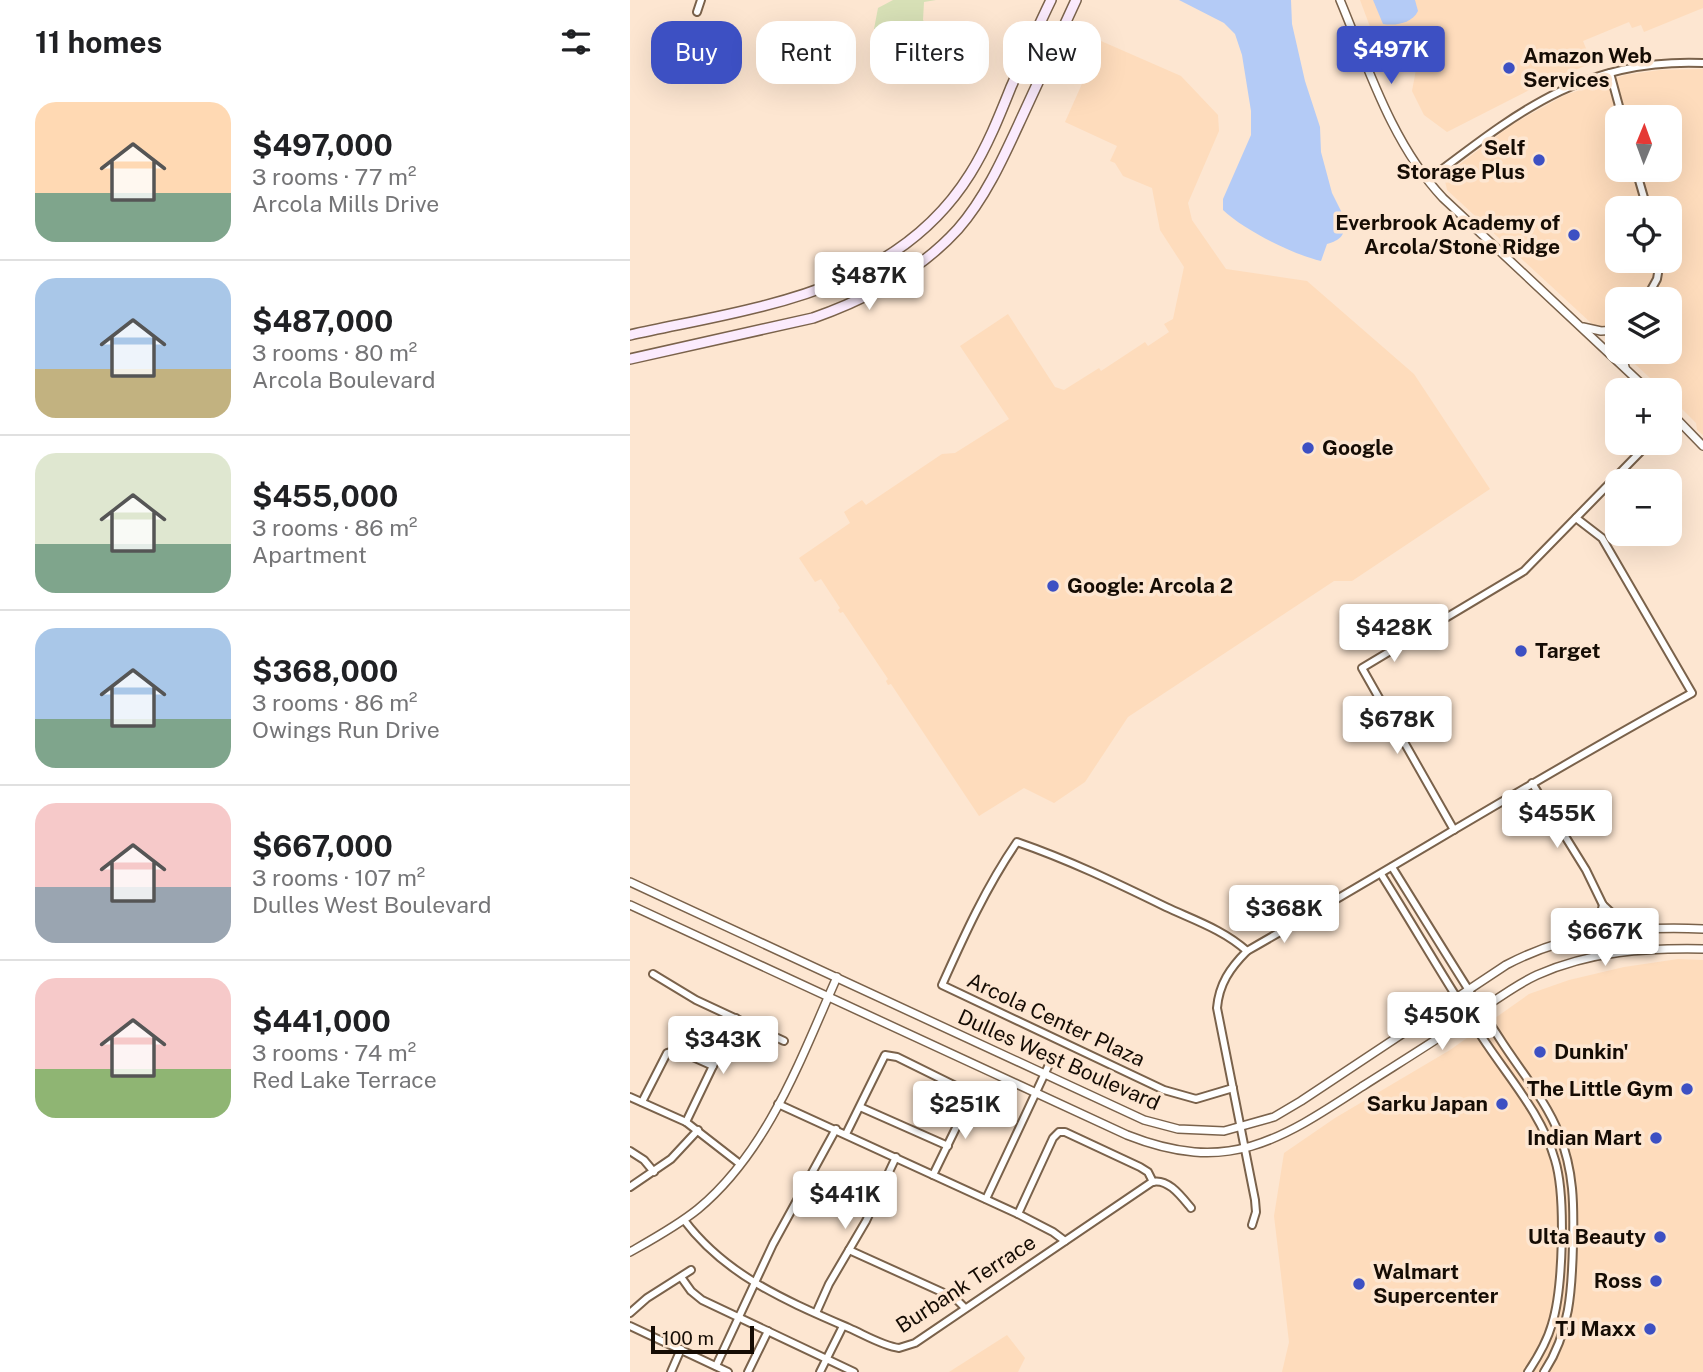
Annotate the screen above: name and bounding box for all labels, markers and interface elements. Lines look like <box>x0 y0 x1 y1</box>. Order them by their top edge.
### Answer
chip: Buy <box>651 21 742 84</box>
chip: Rent <box>756 21 856 84</box>
chip: Filters <box>870 21 989 84</box>
chip: New <box>1003 21 1101 84</box>
icon: filters <box>557 23 595 61</box>
text: 11 homes <box>35 24 162 60</box>
pin: $497K <box>1342 27 1440 86</box>
text: $497K <box>1353 35 1429 62</box>
place label: Amazon Web Services <box>1523 43 1652 92</box>
marker: Amazon Web Services <box>1501 60 1517 76</box>
north arrow <box>1605 105 1682 182</box>
map controls <box>1605 105 1682 546</box>
text: $497,000 <box>252 127 393 163</box>
icon: home <box>91 130 175 214</box>
place label: Self Storage Plus <box>1396 135 1525 184</box>
marker: Self Storage Plus <box>1531 152 1547 168</box>
text: 3 rooms · 77 m² <box>252 163 416 190</box>
text: Arcola Mills Drive <box>252 190 439 217</box>
button: locate <box>1605 196 1682 273</box>
place label: Everbrook Academy of Arcola/Stone Ridge <box>1335 210 1560 259</box>
marker: Everbrook Academy of Arcola/Stone Ridge <box>1566 227 1582 243</box>
pin: $487K <box>820 252 918 312</box>
text: $487K <box>831 261 907 288</box>
button: layers <box>1605 287 1682 364</box>
text: $487,000 <box>252 303 393 339</box>
icon: home <box>91 306 175 390</box>
text: 3 rooms · 80 m² <box>252 339 417 366</box>
text: Arcola Boulevard <box>252 366 435 393</box>
button: + <box>1605 378 1682 455</box>
place label: Google <box>1322 435 1394 460</box>
marker: Google <box>1300 440 1316 456</box>
button: − <box>1605 469 1682 546</box>
text: $455,000 <box>252 478 398 514</box>
icon: home <box>91 481 175 565</box>
text: 3 rooms · 86 m² <box>252 514 418 541</box>
text: Apartment <box>252 541 367 568</box>
place label: Google: Arcola 2 <box>1067 573 1233 598</box>
marker: Google: Arcola 2 <box>1045 578 1061 594</box>
pin: $428K <box>1345 604 1443 664</box>
text: $428K <box>1355 613 1433 640</box>
place label: Target <box>1535 638 1600 663</box>
marker: Target <box>1513 643 1529 659</box>
text: $368,000 <box>252 653 398 689</box>
icon: home <box>91 656 175 740</box>
text: 3 rooms · 86 m² <box>252 689 418 716</box>
pin: $678K <box>1348 696 1446 756</box>
text: $678K <box>1359 705 1435 732</box>
text: Owings Run Drive <box>252 716 440 743</box>
pin: $455K <box>1508 790 1606 850</box>
text: $455K <box>1518 799 1596 826</box>
text: $667,000 <box>252 828 393 864</box>
icon: home <box>91 831 175 915</box>
text: 3 rooms · 107 m² <box>252 864 425 891</box>
pin: $368K <box>1235 886 1333 945</box>
text: Dulles West Boulevard <box>252 891 492 918</box>
text: $368K <box>1245 894 1323 921</box>
pin: $667K <box>1556 908 1654 968</box>
text: $667K <box>1567 917 1643 944</box>
street label: Arcola Center Plaza <box>963 967 1149 1072</box>
pin: $450K <box>1393 992 1491 1052</box>
text: $450K <box>1403 1001 1481 1028</box>
text: $441,000 <box>252 1003 391 1039</box>
street label: Dulles West Boulevard <box>954 1004 1164 1115</box>
icon: home <box>91 1006 175 1090</box>
pin: $343K <box>674 1016 772 1076</box>
text: $343K <box>684 1025 762 1052</box>
text: 3 rooms · 74 m² <box>252 1039 416 1066</box>
place label: Dunkin' <box>1554 1039 1629 1064</box>
marker: Dunkin' <box>1532 1044 1548 1060</box>
text: Red Lake Terrace <box>252 1066 437 1093</box>
place label: The Little Gym <box>1527 1076 1673 1101</box>
marker: The Little Gym <box>1679 1081 1695 1097</box>
pin: $251K <box>916 1082 1014 1141</box>
text: $251K <box>929 1090 1001 1117</box>
place label: Sarku Japan <box>1366 1091 1488 1116</box>
marker: Sarku Japan <box>1494 1096 1510 1112</box>
place label: Indian Mart <box>1527 1125 1642 1150</box>
marker: Indian Mart <box>1648 1130 1664 1146</box>
pin: $441K <box>796 1172 894 1231</box>
text: $441K <box>809 1180 881 1207</box>
place label: Ulta Beauty <box>1528 1224 1646 1249</box>
street label: Burbank Terrace <box>891 1229 1040 1338</box>
marker: Ulta Beauty <box>1652 1229 1668 1245</box>
place label: Walmart Supercenter <box>1373 1259 1499 1308</box>
place label: Ross <box>1594 1268 1642 1293</box>
marker: Ross <box>1648 1273 1664 1289</box>
marker: Walmart Supercenter <box>1351 1276 1367 1292</box>
place label: TJ Maxx <box>1555 1316 1636 1341</box>
marker: TJ Maxx <box>1642 1321 1658 1337</box>
scale bar <box>651 1323 754 1355</box>
text: 100 m <box>662 1327 714 1349</box>

